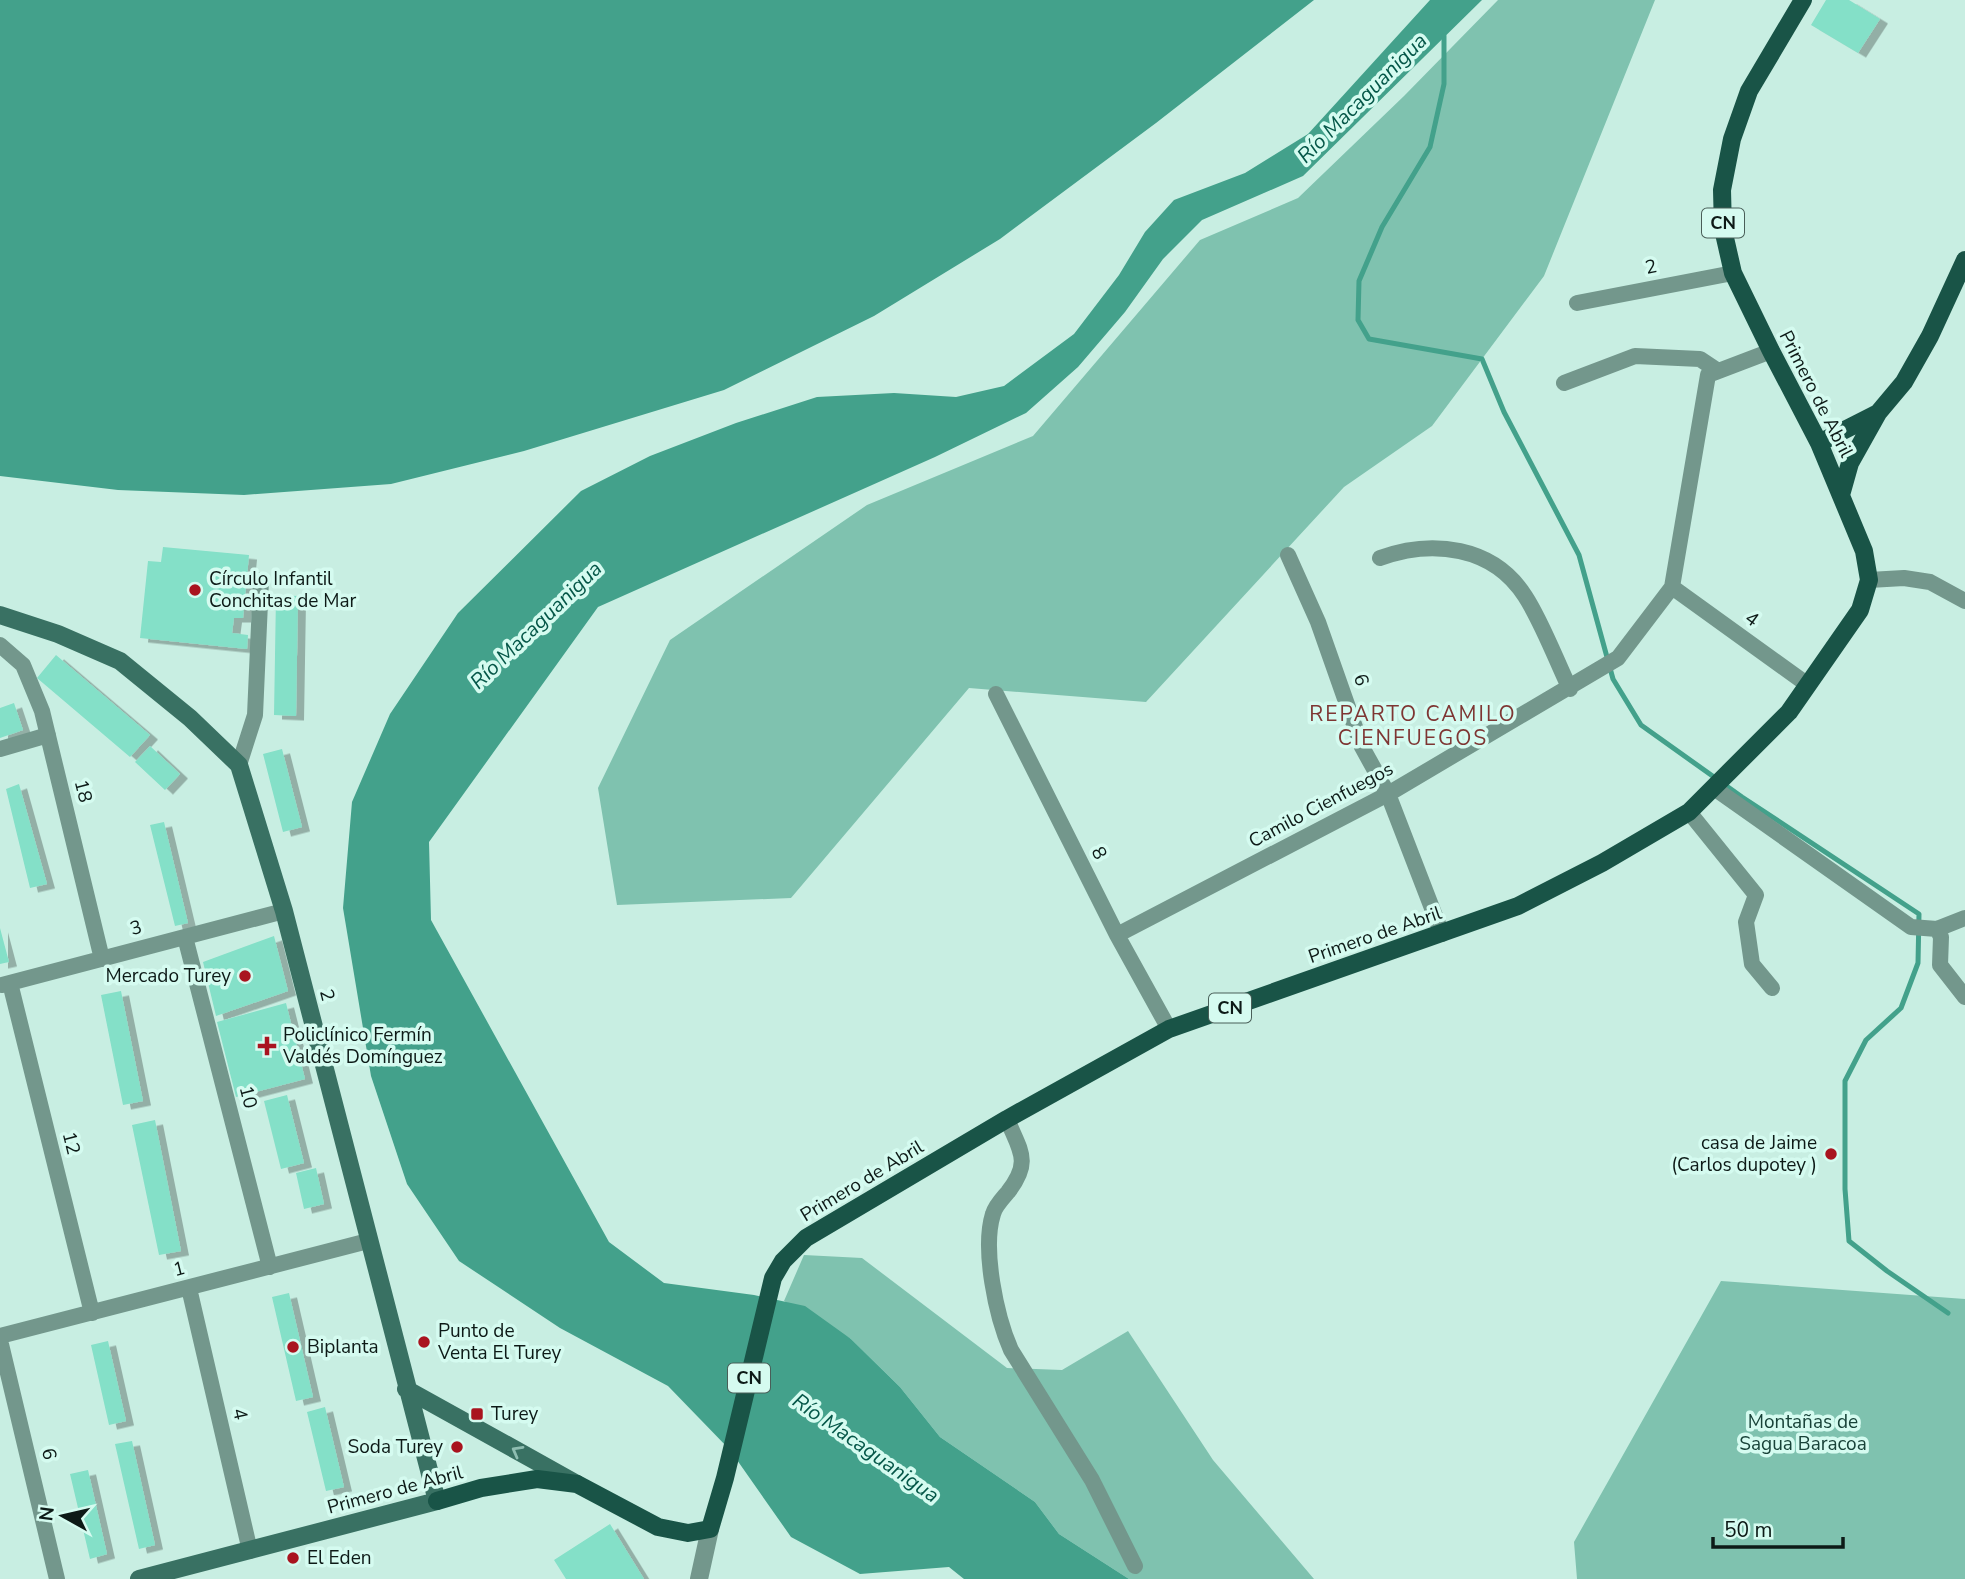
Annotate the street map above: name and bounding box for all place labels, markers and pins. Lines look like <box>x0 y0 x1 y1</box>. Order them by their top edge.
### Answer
place label: Círculo Infantil Conchitas de Mar <box>209 566 357 614</box>
marker: Círculo Infantil Conchitas de Mar <box>187 582 203 598</box>
place label: Mercado Turey <box>105 963 231 989</box>
marker: Mercado Turey <box>237 968 253 984</box>
place label: Policlínico Fermín Valdés Domínguez <box>282 1022 443 1070</box>
marker: Policlínico Fermín Valdés Domínguez <box>257 1036 277 1056</box>
place label: casa de Jaime (Carlos dupotey ) <box>1671 1130 1817 1178</box>
marker: casa de Jaime (Carlos dupotey ) <box>1823 1146 1839 1162</box>
place label: Punto de Venta El Turey <box>437 1318 561 1366</box>
place label: Biplanta <box>307 1334 379 1360</box>
marker: Punto de Venta El Turey <box>416 1334 432 1350</box>
marker: Biplanta <box>285 1339 301 1355</box>
place label: Turey <box>491 1401 538 1427</box>
marker: Turey <box>469 1406 485 1422</box>
place label: Soda Turey <box>348 1434 443 1460</box>
marker: Soda Turey <box>449 1439 465 1455</box>
place label: El Eden <box>307 1545 372 1571</box>
marker: El Eden <box>285 1550 301 1566</box>

